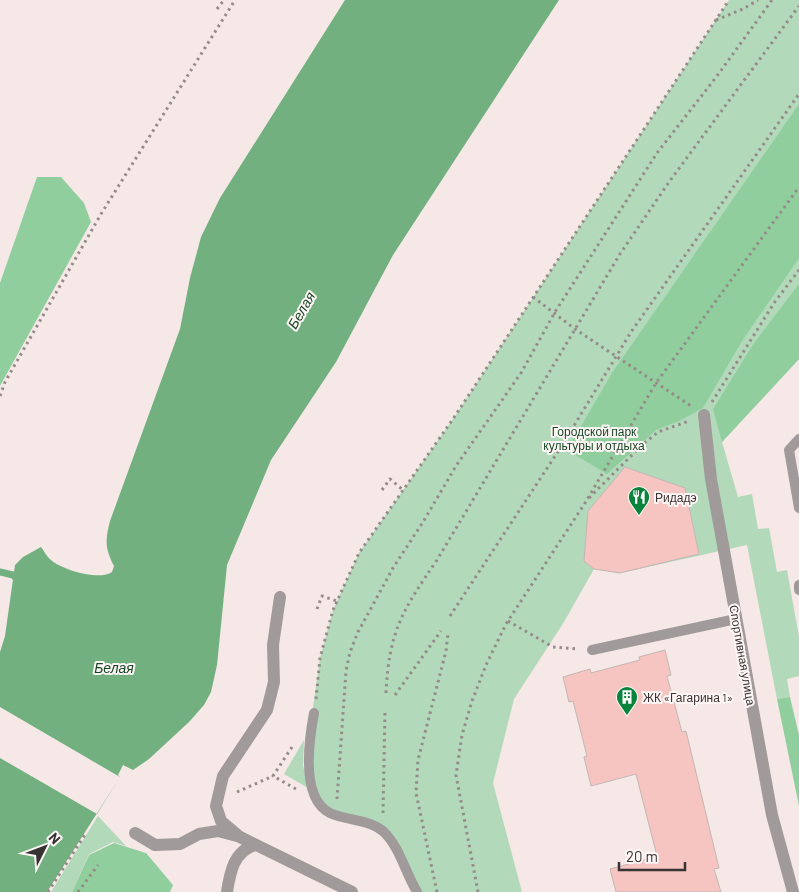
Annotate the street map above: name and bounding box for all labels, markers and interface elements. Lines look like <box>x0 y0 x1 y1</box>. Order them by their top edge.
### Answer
water label: Белая <box>284 288 319 331</box>
park label: Городской парк культуры и отдыха <box>543 424 645 453</box>
restaurant icon: Ридадэ <box>627 485 651 516</box>
place label: Ридадэ <box>655 490 697 505</box>
street label: Спортивная улица <box>726 604 759 707</box>
water label: Белая <box>94 659 134 676</box>
building icon: ЖК «Гагарина 1» <box>615 685 639 716</box>
place label: ЖК «Гагарина 1» <box>643 690 733 705</box>
north arrow <box>20 822 70 872</box>
text: N <box>46 829 64 847</box>
scale bar <box>619 840 685 872</box>
text: 20 m <box>626 847 658 865</box>

